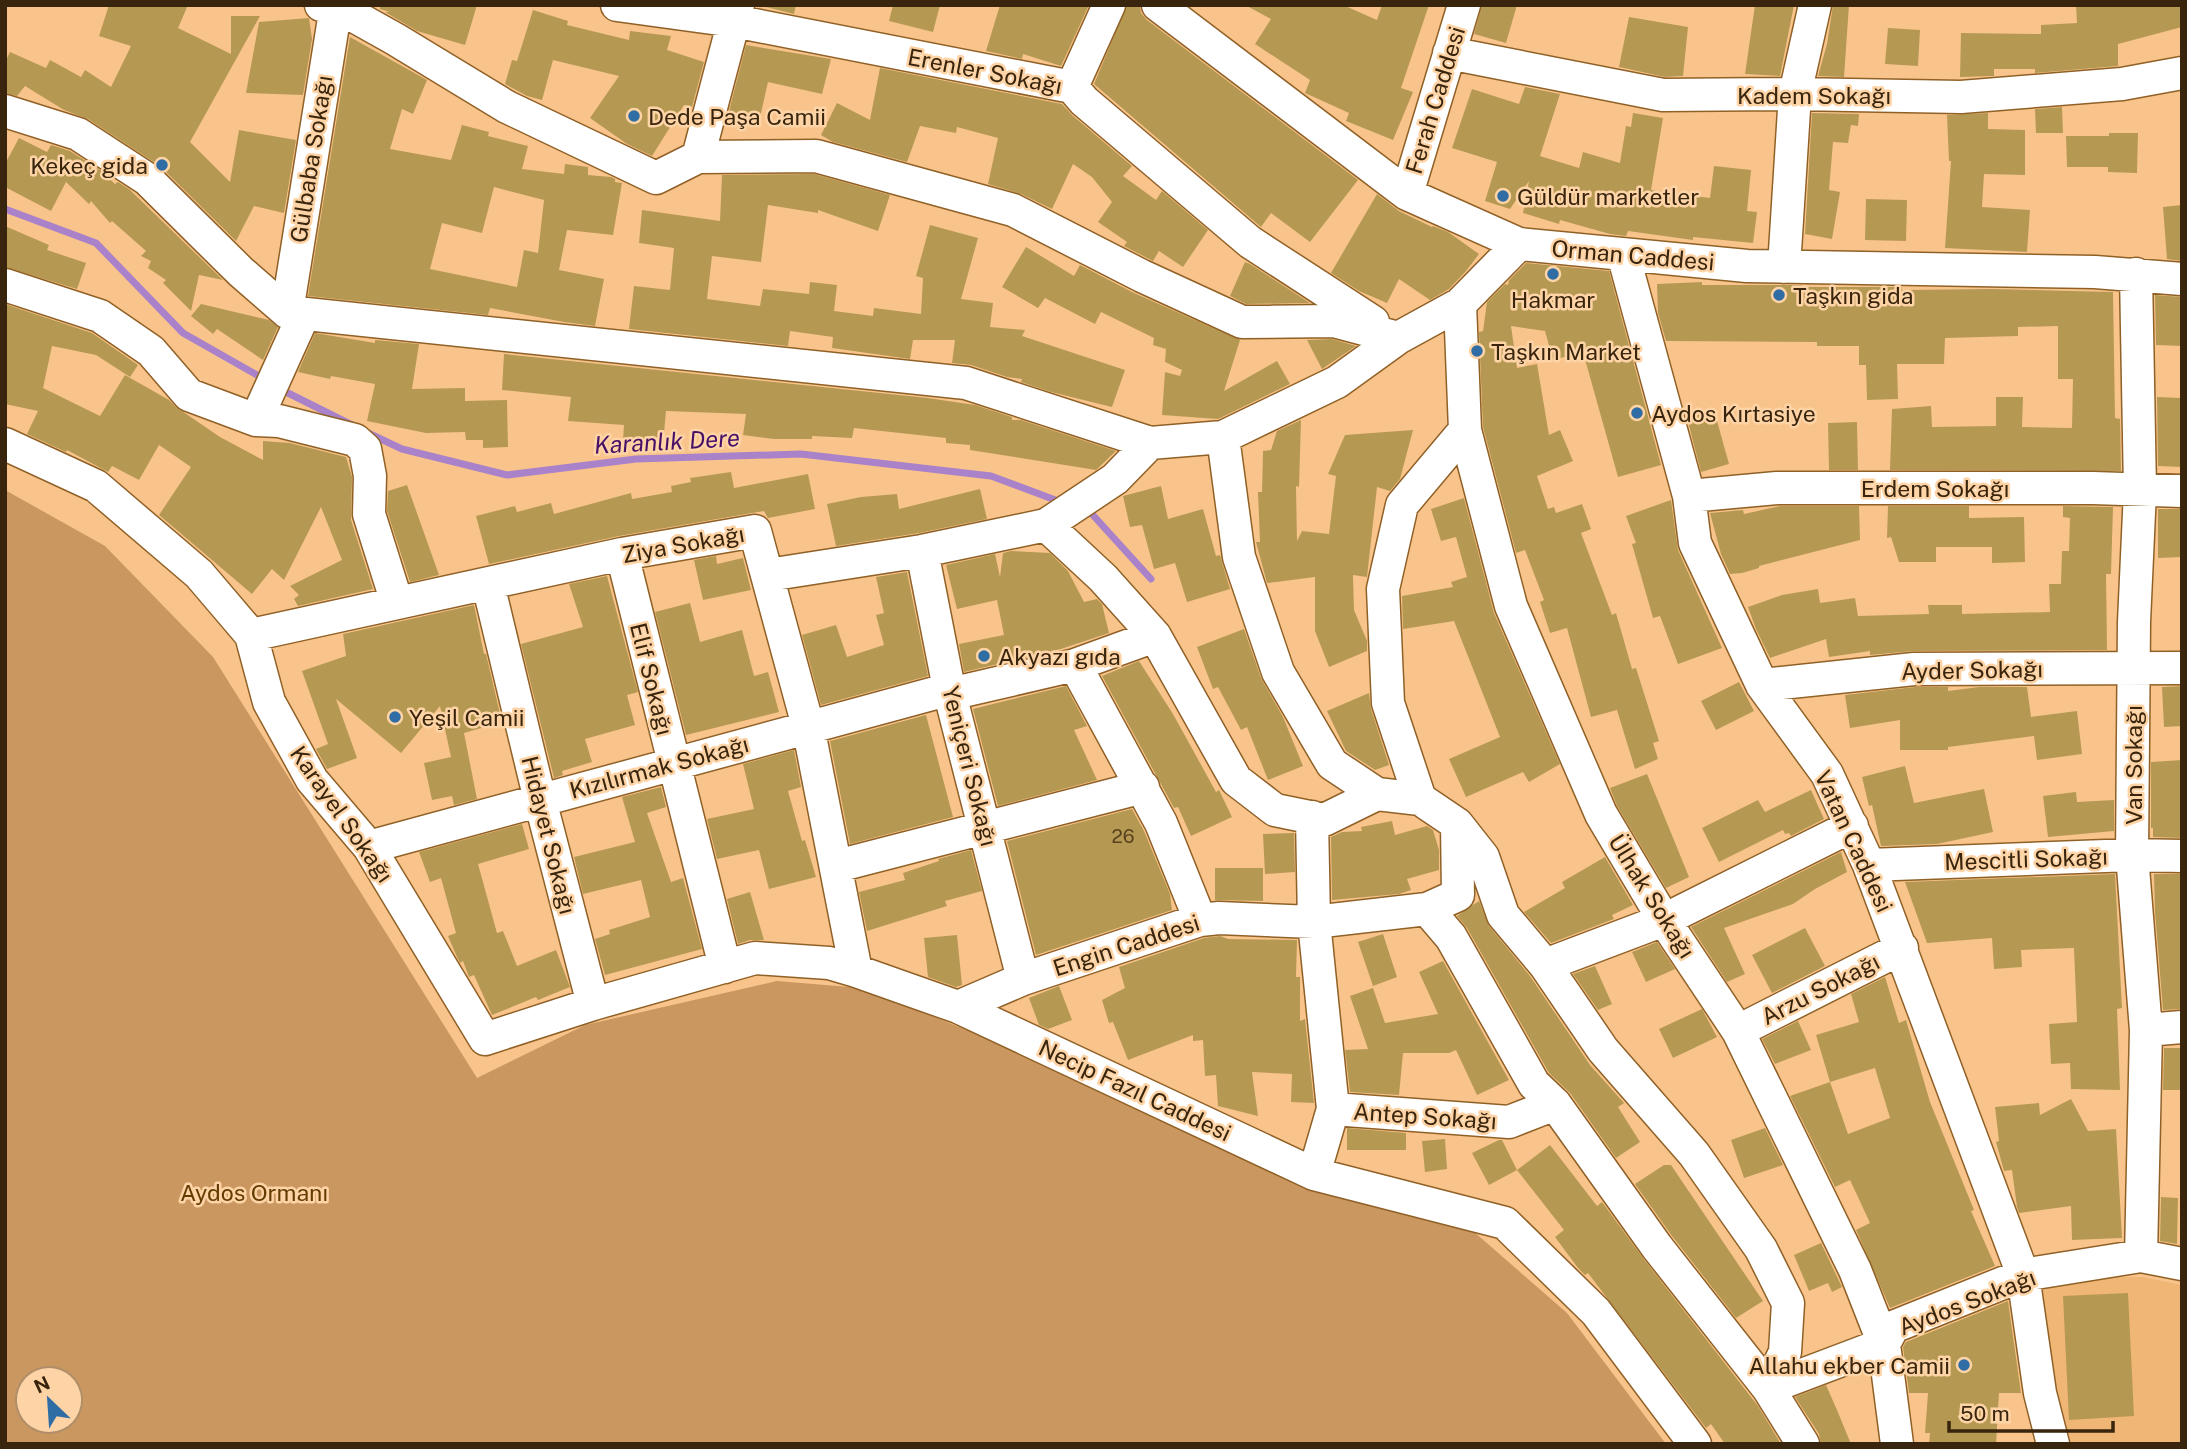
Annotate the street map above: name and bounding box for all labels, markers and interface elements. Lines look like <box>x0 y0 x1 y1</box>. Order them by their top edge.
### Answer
street label: Ferah Caddesi <box>1400 23 1470 177</box>
street label: Erenler Sokağı <box>906 43 1064 99</box>
street label: Gülbaba Sokağı <box>284 73 338 245</box>
street label: Kadem Sokağı <box>1737 82 1891 109</box>
place label: Dede Paşa Camii <box>648 103 826 130</box>
marker: Dede Paşa Camii <box>626 108 642 124</box>
place label: Kekeç gida <box>30 152 148 179</box>
marker: Kekeç gida <box>154 157 170 173</box>
place label: Güldür marketler <box>1517 183 1699 210</box>
marker: Güldür marketler <box>1495 188 1511 204</box>
street label: Orman Caddesi <box>1550 234 1716 276</box>
marker: Hakmar <box>1545 266 1561 282</box>
place label: Taşkın gida <box>1793 282 1913 309</box>
place label: Hakmar <box>1511 286 1595 313</box>
marker: Taşkın gida <box>1771 287 1787 303</box>
place label: Taşkın Market <box>1491 338 1641 365</box>
marker: Taşkın Market <box>1469 343 1485 359</box>
place label: Aydos Kırtasiye <box>1651 400 1816 427</box>
marker: Aydos Kırtasiye <box>1629 405 1645 421</box>
water label: Karanlık Dere <box>593 423 741 459</box>
street label: Erdem Sokağı <box>1861 475 2009 502</box>
street label: Ziya Sokağı <box>620 520 746 568</box>
street label: Elif Sokağı <box>625 620 679 738</box>
place label: Akyazı gıda <box>998 643 1121 670</box>
marker: Akyazı gıda <box>976 648 992 664</box>
street label: Ayder Sokağı <box>1901 655 2043 685</box>
street label: Yeniçeri Sokağı <box>937 683 1003 849</box>
place label: Yeşil Camii <box>409 704 524 731</box>
street label: Van Sokağı <box>2120 705 2147 825</box>
marker: Yeşil Camii <box>387 709 403 725</box>
street label: Kızılırmak Sokağı <box>566 730 752 804</box>
street label: Karayel Sokağı <box>285 741 399 887</box>
street label: Hidayet Sokağı <box>516 753 582 917</box>
street label: Vatan Caddesi <box>1809 766 1899 916</box>
house number: 26 <box>1111 825 1135 847</box>
street label: Ülhak Sokağı <box>1603 829 1701 963</box>
street label: Mescitli Sokağı <box>1944 843 2108 875</box>
street label: Engin Caddesi <box>1049 909 1203 981</box>
street label: Arzu Sokağı <box>1756 948 1884 1030</box>
street label: Necip Fazıl Caddesi <box>1035 1034 1235 1146</box>
street label: Antep Sokağı <box>1352 1098 1498 1134</box>
park label: Aydos Ormanı <box>180 1179 328 1206</box>
street label: Aydos Sokağı <box>1895 1264 2039 1340</box>
place label: Allahu ekber Camii <box>1748 1352 1950 1379</box>
marker: Allahu ekber Camii <box>1956 1357 1972 1373</box>
north arrow <box>14 1365 84 1435</box>
text: N <box>30 1371 53 1398</box>
scale bar <box>1949 1390 2114 1434</box>
text: 50 m <box>1960 1401 2010 1426</box>

